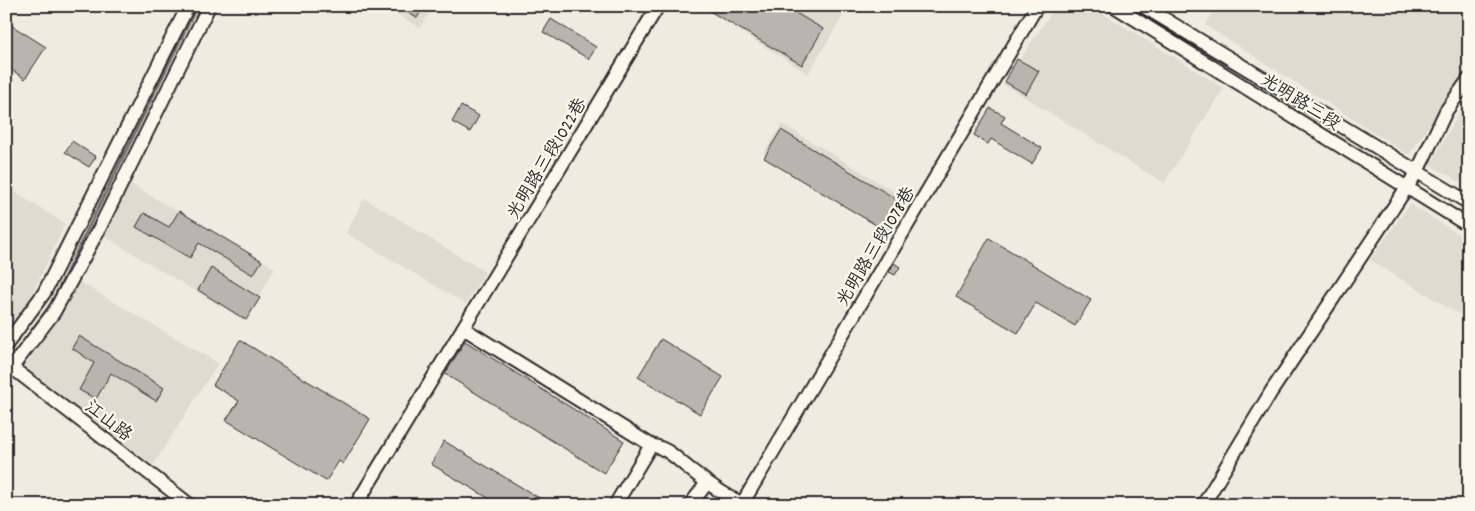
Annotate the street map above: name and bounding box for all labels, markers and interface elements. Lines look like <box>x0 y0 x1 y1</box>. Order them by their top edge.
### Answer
street label: 光明路三段 <box>1255 69 1344 138</box>
street label: 光明路三段1022巷 <box>502 94 594 225</box>
street label: 光明路三段1078巷 <box>831 183 923 312</box>
street label: 江山路 <box>78 395 136 448</box>

